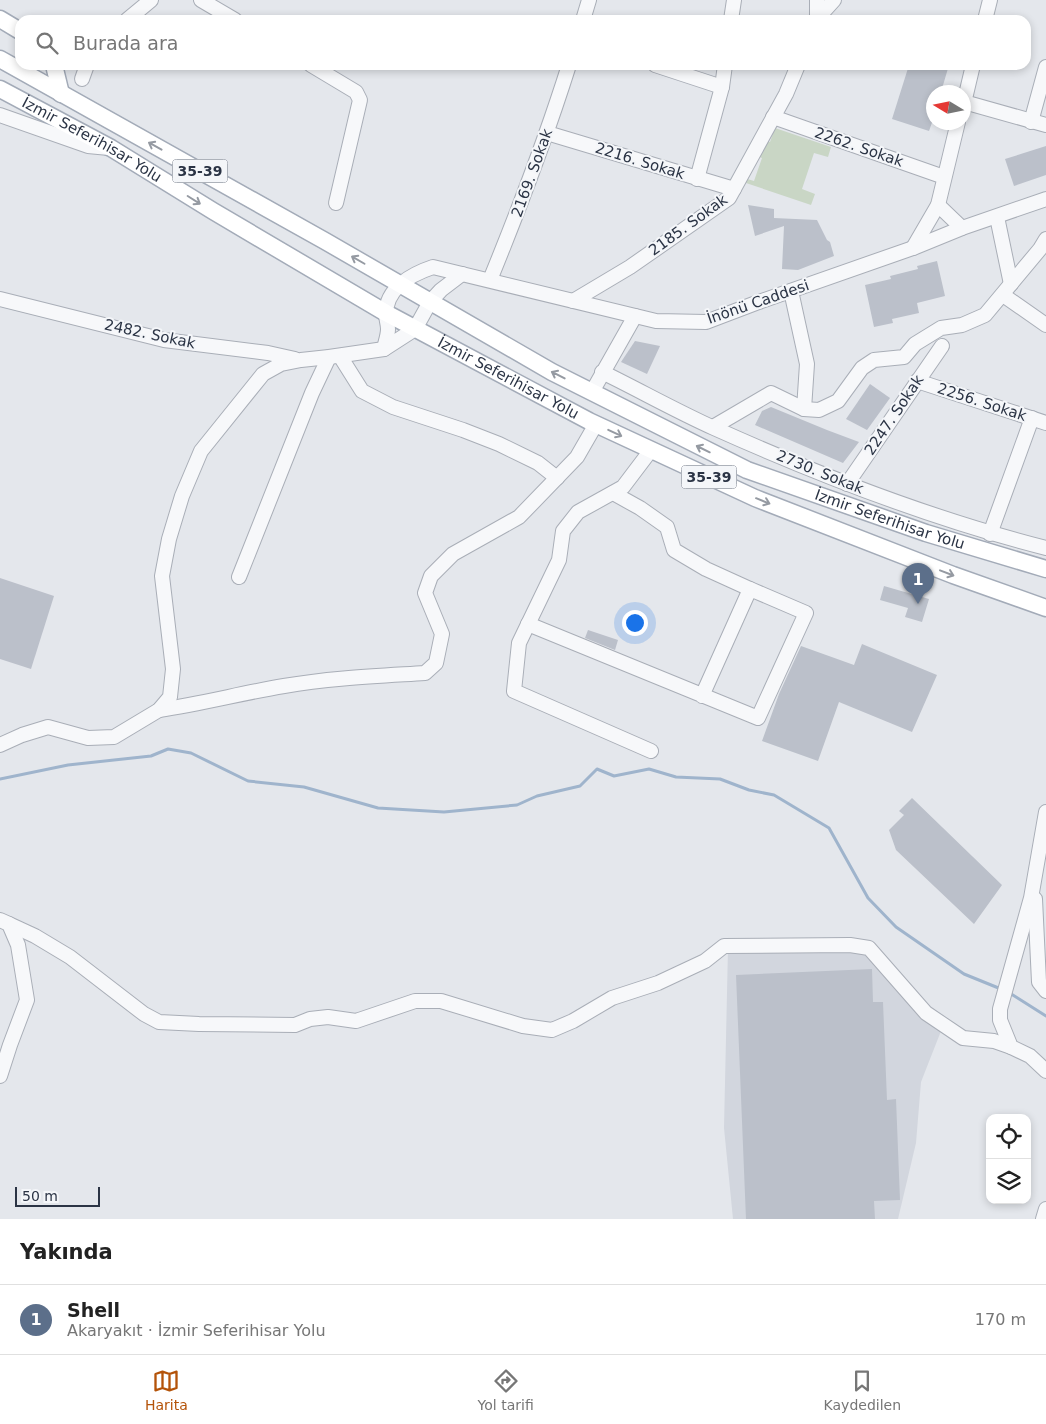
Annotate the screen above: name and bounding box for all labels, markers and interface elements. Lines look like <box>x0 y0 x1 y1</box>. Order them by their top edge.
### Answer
search box <box>15 15 1031 70</box>
icon: search <box>33 29 61 57</box>
text: Burada ara <box>73 32 178 54</box>
north arrow <box>926 85 971 130</box>
street label: İzmir Seferihisar Yolu <box>19 93 165 186</box>
street label: 2262. Sokak <box>812 123 906 171</box>
street label: 2169. Sokak <box>508 126 556 220</box>
street label: 2216. Sokak <box>593 139 687 183</box>
one-way arrow <box>147 141 162 151</box>
road number: 35-39 <box>172 160 228 182</box>
street label: 2185. Sokak <box>645 190 731 260</box>
one-way arrow <box>187 195 201 205</box>
one-way arrow <box>351 254 365 264</box>
street label: İnönü Caddesi <box>704 275 811 328</box>
street label: 2482. Sokak <box>103 316 198 353</box>
street label: İzmir Seferihisar Yolu <box>435 332 582 423</box>
one-way arrow <box>551 370 566 380</box>
street label: 2247. Sokak <box>861 371 928 458</box>
street label: 2256. Sokak <box>935 379 1029 425</box>
one-way arrow <box>607 429 622 438</box>
one-way arrow <box>696 443 711 453</box>
street label: 2730. Sokak <box>774 446 867 498</box>
road number: 35-39 <box>682 466 736 488</box>
street label: İzmir Seferihisar Yolu <box>812 485 967 553</box>
one-way arrow <box>754 497 770 506</box>
pin: 1 <box>902 563 934 604</box>
one-way arrow <box>939 569 954 578</box>
your location <box>622 610 648 636</box>
map controls <box>986 1114 1031 1204</box>
button: locate <box>986 1114 1031 1159</box>
button: layers <box>986 1159 1031 1204</box>
scale bar <box>15 1184 100 1207</box>
text: 50 m <box>22 1188 58 1204</box>
text: Yakında <box>20 1240 113 1264</box>
text: Shell <box>67 1299 120 1321</box>
text: 1 <box>30 1310 42 1329</box>
text: 170 m <box>975 1310 1026 1329</box>
text: Akaryakıt · İzmir Seferihisar Yolu <box>67 1321 326 1340</box>
tab: Harita <box>145 1367 188 1413</box>
tab: Yol tarifi <box>478 1367 534 1413</box>
tab: Kaydedilen <box>824 1367 901 1413</box>

